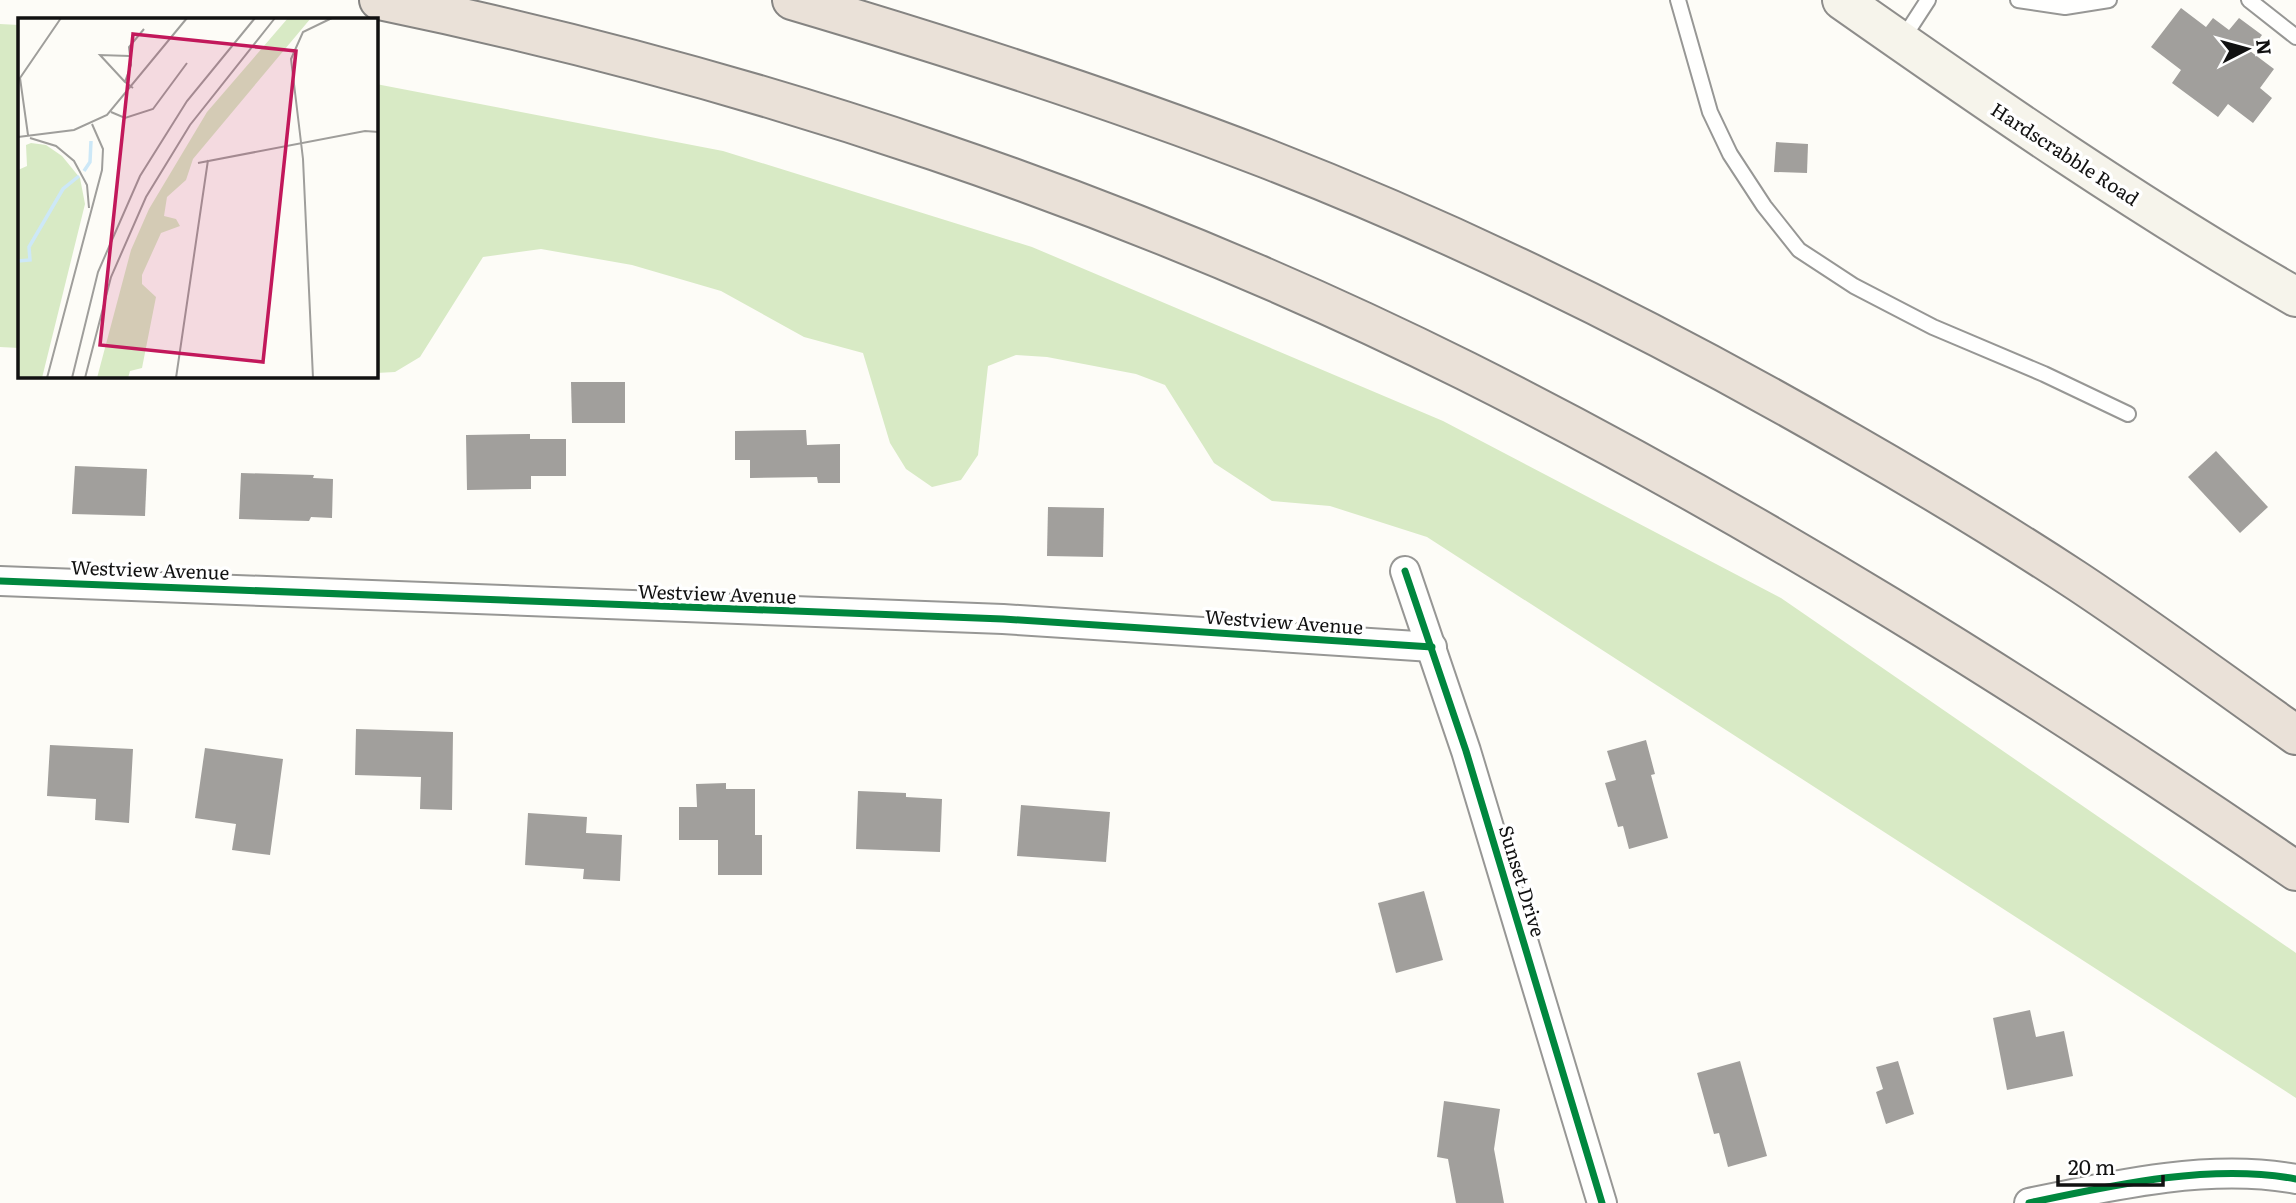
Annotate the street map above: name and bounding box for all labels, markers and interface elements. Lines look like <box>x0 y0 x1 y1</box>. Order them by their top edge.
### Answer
north arrow <box>2212 14 2282 84</box>
inset map <box>18 18 378 378</box>
text: N <box>2250 38 2280 57</box>
street label: Hardscrabble Road <box>1986 95 2145 212</box>
street label: Westview Avenue <box>70 552 230 586</box>
street label: Westview Avenue <box>637 576 797 610</box>
street label: Westview Avenue <box>1204 602 1364 641</box>
street label: Sunset Drive <box>1493 822 1553 940</box>
scale bar <box>2058 1144 2163 1188</box>
text: 20 m <box>2068 1150 2115 1181</box>

